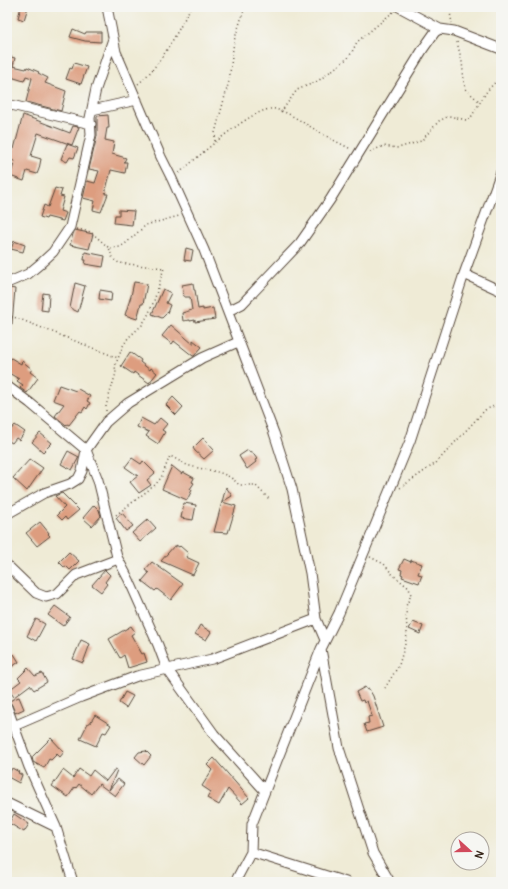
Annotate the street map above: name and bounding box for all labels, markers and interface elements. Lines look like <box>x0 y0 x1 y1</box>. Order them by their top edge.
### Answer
north arrow <box>450 831 490 871</box>
text: N <box>471 849 486 861</box>

